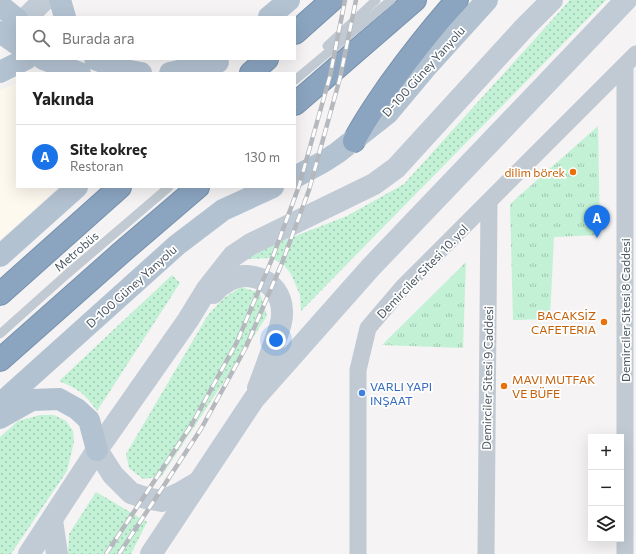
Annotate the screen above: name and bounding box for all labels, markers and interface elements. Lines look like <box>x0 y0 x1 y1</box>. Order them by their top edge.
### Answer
search box <box>16 16 296 60</box>
street label: D-100 Güney Yanyolu <box>379 23 467 119</box>
icon: search <box>30 27 52 49</box>
text: Burada ara <box>62 29 135 47</box>
text: Yakında <box>32 88 94 109</box>
text: Site kokreç <box>70 140 147 158</box>
text: A <box>40 149 50 165</box>
text: 130 m <box>245 149 280 165</box>
text: Restoran <box>70 158 123 174</box>
place label: dilim börek <box>504 165 565 179</box>
marker: dilim börek <box>568 167 578 177</box>
pin: A <box>584 205 610 238</box>
street label: Demirciler Sitesi 10. yol <box>374 221 470 321</box>
street label: Metrobüs <box>51 228 101 274</box>
street label: Demirciler Sitesi 8 Caddesi <box>618 238 632 382</box>
street label: D-100 Güney Yanyolu <box>83 242 179 330</box>
street label: Demirciler Sitesi 9 Caddesi <box>479 306 495 450</box>
place label: BACAKSİZ CAFETERIA <box>531 308 596 336</box>
marker: BACAKSİZ CAFETERIA <box>599 317 609 327</box>
your location <box>266 330 286 350</box>
place label: MAVI MUTFAK VE BÜFE <box>512 372 595 400</box>
place label: VARLI YAPI INŞAAT <box>370 379 432 407</box>
marker: MAVI MUTFAK VE BÜFE <box>499 381 509 391</box>
marker: VARLI YAPI INŞAAT <box>357 388 367 398</box>
map controls <box>588 434 624 542</box>
button: + <box>588 434 624 470</box>
button: − <box>588 470 624 506</box>
button: layers <box>588 506 624 542</box>

